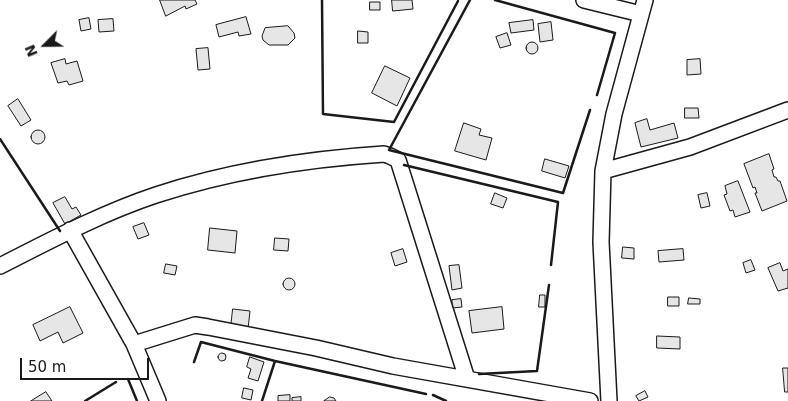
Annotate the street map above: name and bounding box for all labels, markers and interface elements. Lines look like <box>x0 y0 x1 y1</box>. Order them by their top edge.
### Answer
north arrow <box>20 20 70 70</box>
text: N <box>22 42 41 59</box>
scale bar <box>22 348 151 380</box>
text: 50 m <box>28 358 66 376</box>

